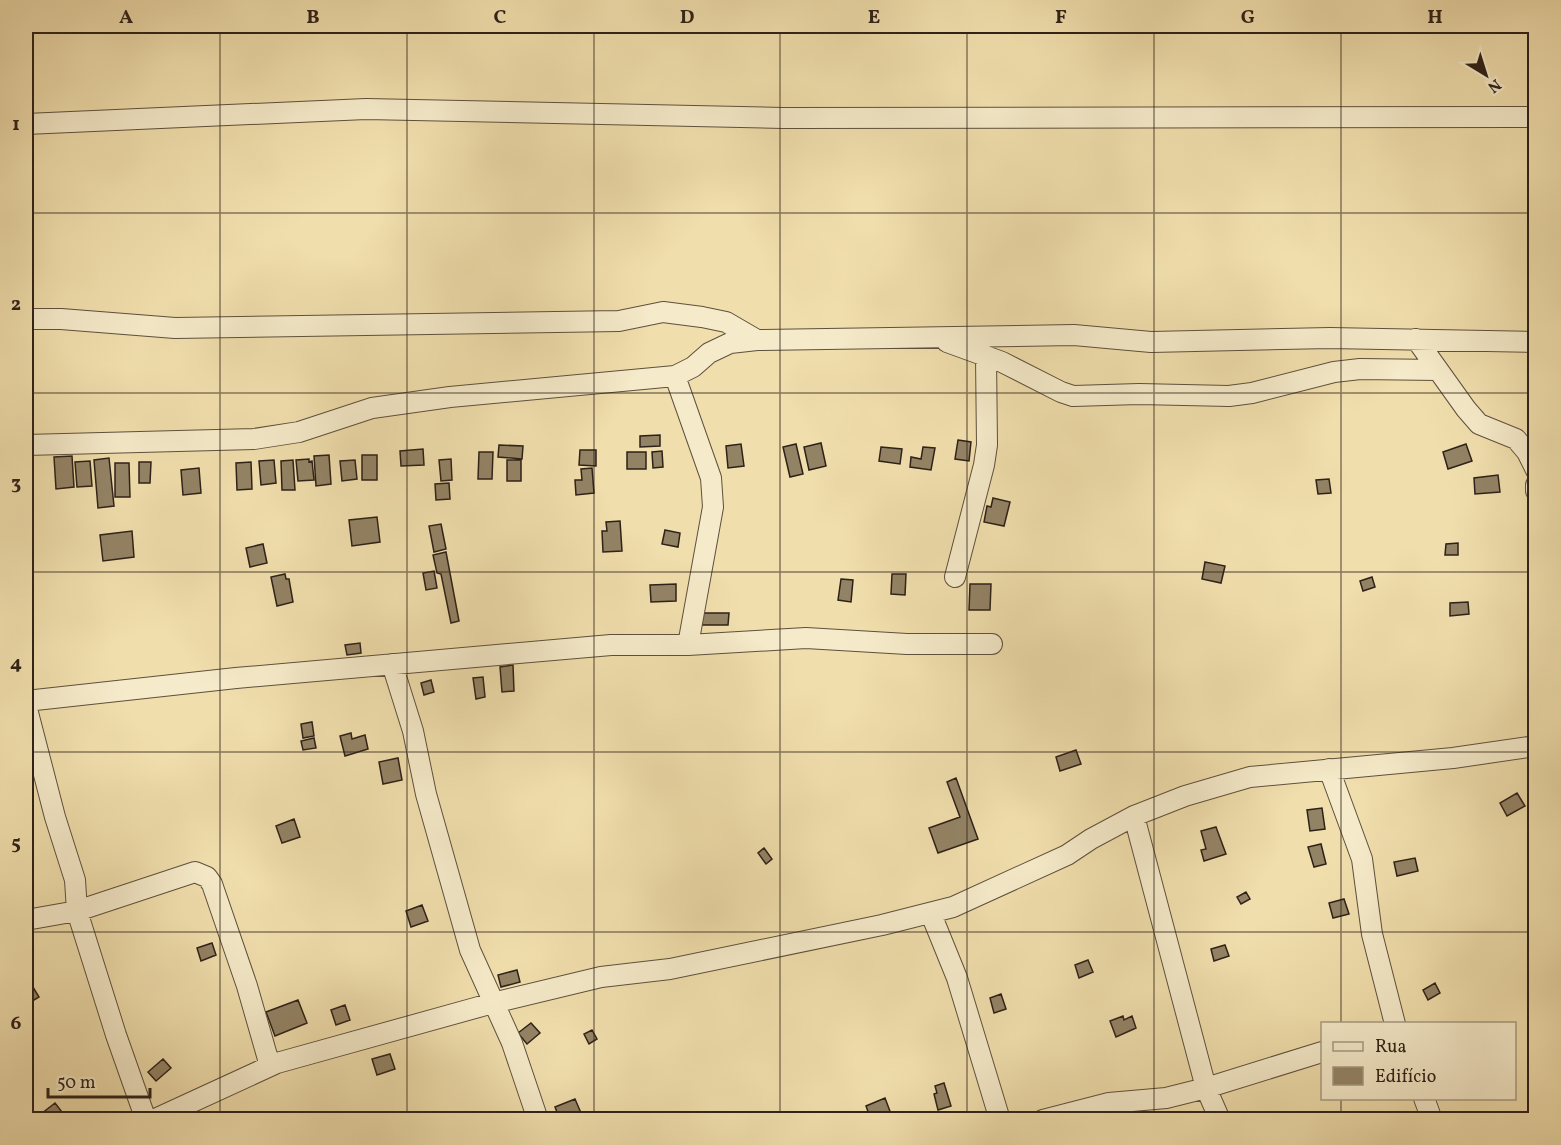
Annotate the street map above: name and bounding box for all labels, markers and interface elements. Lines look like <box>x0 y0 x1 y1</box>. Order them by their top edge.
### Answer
text: A <box>119 4 133 32</box>
text: B <box>306 4 320 32</box>
text: C <box>494 4 507 32</box>
text: D <box>680 4 694 32</box>
text: E <box>868 4 880 32</box>
text: F <box>1055 4 1067 32</box>
text: G <box>1241 4 1255 32</box>
text: H <box>1427 4 1443 32</box>
north arrow <box>1456 45 1516 105</box>
text: N <box>1482 73 1505 98</box>
text: 1 <box>12 111 20 139</box>
text: 2 <box>11 291 21 319</box>
text: 3 <box>11 470 21 498</box>
text: 4 <box>10 650 22 678</box>
text: 5 <box>11 830 21 858</box>
text: 6 <box>11 1010 22 1038</box>
legend <box>1321 1022 1516 1100</box>
text: Rua <box>1375 1035 1406 1060</box>
scale bar <box>48 1061 150 1099</box>
text: Edifício <box>1375 1065 1436 1090</box>
text: 50 m <box>57 1071 96 1096</box>

